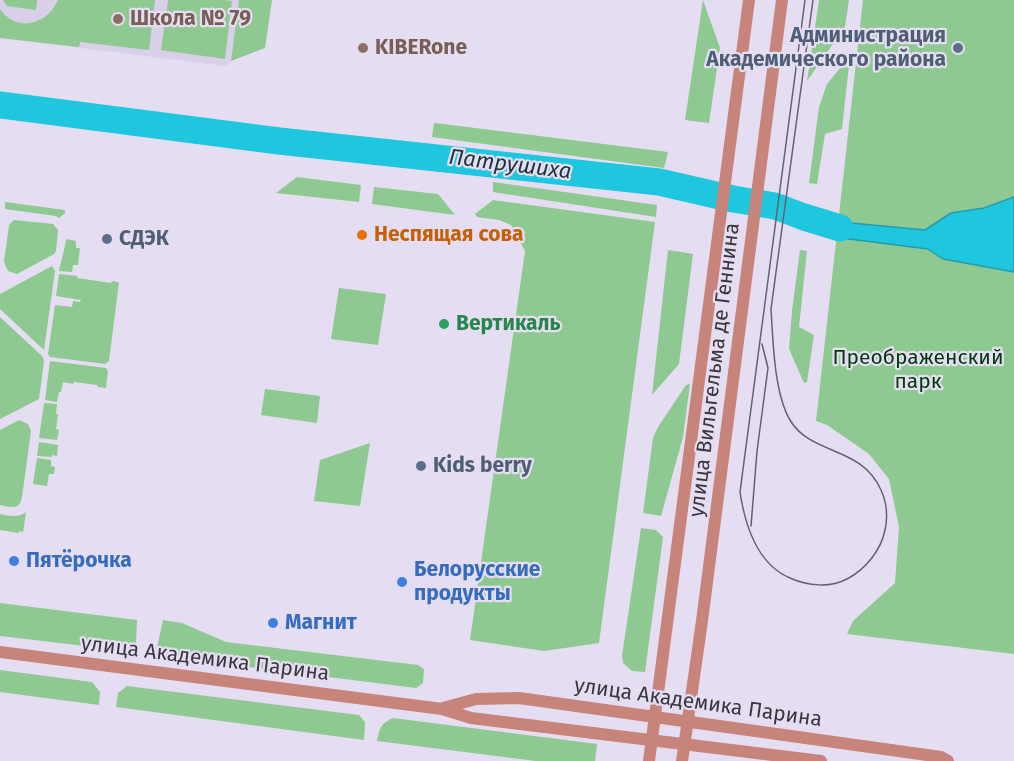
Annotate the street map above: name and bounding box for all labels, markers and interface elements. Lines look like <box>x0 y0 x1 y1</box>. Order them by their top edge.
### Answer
place label: Школа № 79 <box>130 6 251 32</box>
marker: Школа № 79 <box>111 12 125 26</box>
place label: Администрация Академического района <box>706 23 946 73</box>
place label: KIBERone <box>375 35 467 61</box>
marker: KIBERone <box>356 41 370 55</box>
marker: Администрация Академического района <box>951 41 965 55</box>
water label: Патрушиха <box>447 144 573 186</box>
street label: улица Вильгельма де Геннина <box>684 221 746 519</box>
place label: Неспящая сова <box>374 222 523 248</box>
place label: СДЭК <box>119 226 169 252</box>
marker: Неспящая сова <box>355 228 369 242</box>
marker: СДЭК <box>100 232 114 246</box>
place label: Вертикаль <box>456 311 561 337</box>
marker: Вертикаль <box>437 317 451 331</box>
park label: Преображенский парк <box>832 345 1004 395</box>
place label: Kids berry <box>433 453 532 479</box>
marker: Kids berry <box>414 459 428 473</box>
place label: Пятёрочка <box>26 548 132 574</box>
marker: Пятёрочка <box>7 554 21 568</box>
place label: Белорусские продукты <box>414 557 540 607</box>
marker: Белорусские продукты <box>395 575 409 589</box>
place label: Магнит <box>285 610 357 636</box>
marker: Магнит <box>266 616 280 630</box>
street label: улица Академика Парина <box>79 631 331 687</box>
street label: улица Академика Парина <box>572 673 824 733</box>

